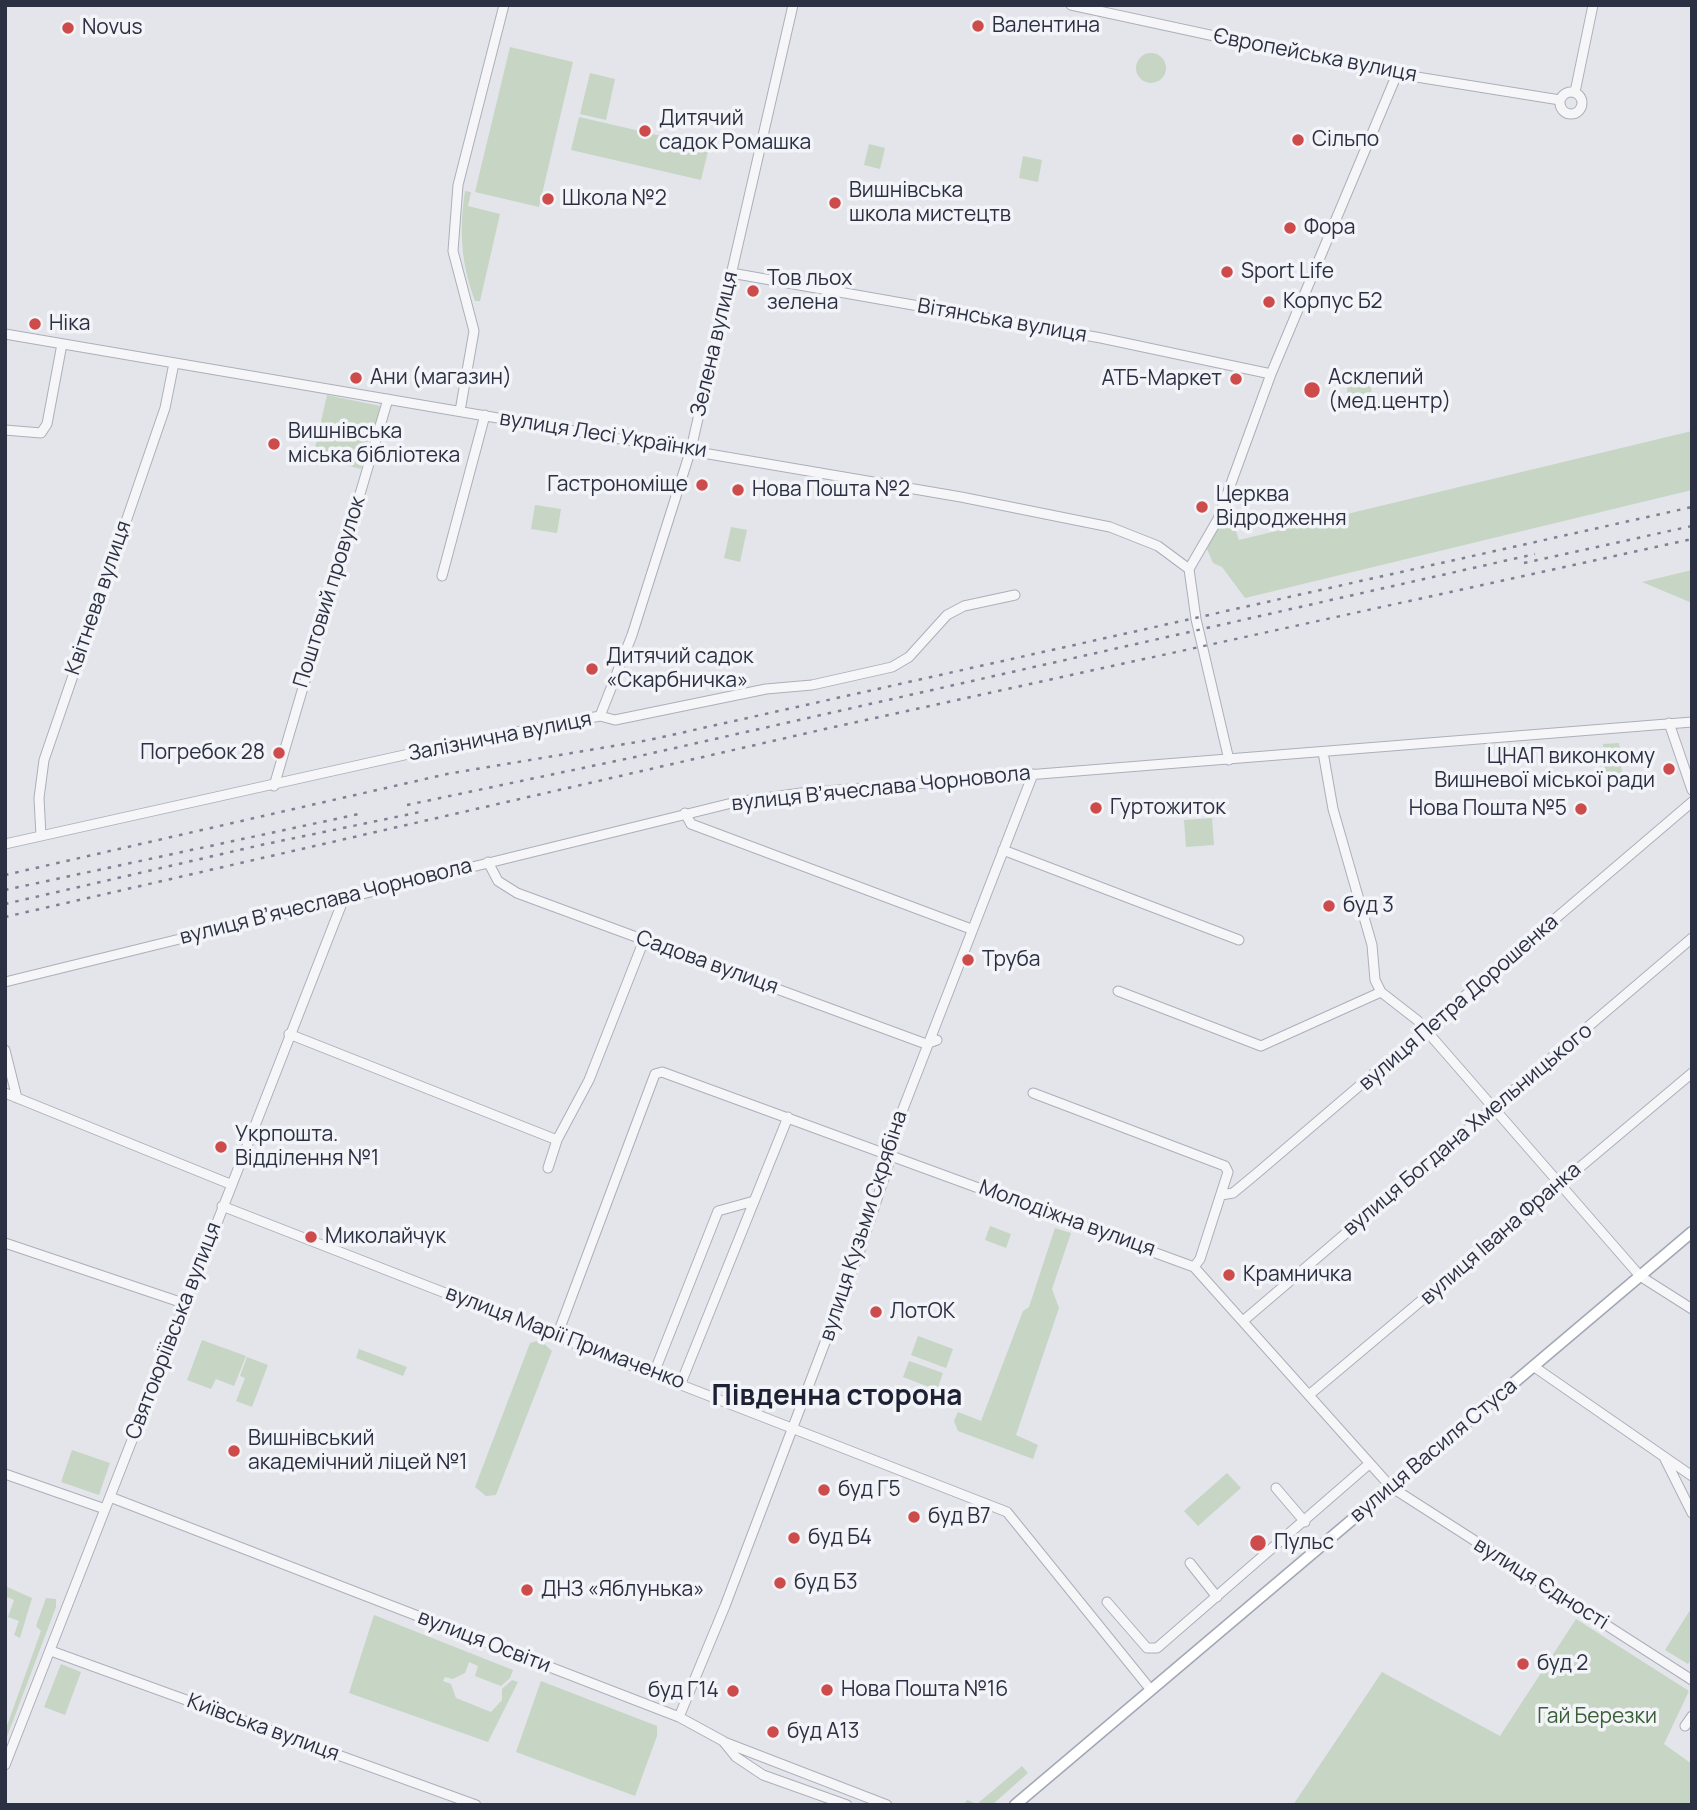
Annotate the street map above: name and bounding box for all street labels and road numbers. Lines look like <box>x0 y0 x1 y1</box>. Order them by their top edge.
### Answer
street label: Європейська вулиця <box>1211 24 1419 88</box>
street label: Зелена вулиця <box>686 269 744 419</box>
street label: Вітянська вулиця <box>915 294 1089 348</box>
street label: вулиця Лесі Українки <box>498 406 708 464</box>
street label: Поштовий провулок <box>289 493 371 691</box>
street label: Квітнева вулиця <box>61 518 137 678</box>
street label: Залізнична вулиця <box>406 707 594 767</box>
street label: вулиця Вʼячеслава Чорновола <box>730 761 1032 817</box>
street label: вулиця Вʼячеслава Чорновола <box>177 853 475 951</box>
street label: вулиця Петра Дорошенка <box>1354 910 1564 1096</box>
street label: Садова вулиця <box>633 926 781 1000</box>
street label: вулиця Богдана Хмельницького <box>1338 1018 1598 1242</box>
street label: вулиця Кузьми Скрябіна <box>815 1108 913 1344</box>
street label: вулиця Івана Франка <box>1416 1157 1586 1311</box>
street label: Молодіжна вулиця <box>976 1175 1158 1263</box>
street label: Святоюріївська вулиця <box>121 1219 227 1443</box>
street label: вулиця Марії Примаченко <box>442 1281 688 1395</box>
street label: вулиця Василя Стуса <box>1345 1374 1523 1528</box>
street label: вулиця Єдності <box>1469 1533 1613 1635</box>
street label: вулиця Освіти <box>414 1605 554 1679</box>
street label: Київська вулиця <box>183 1689 343 1767</box>

